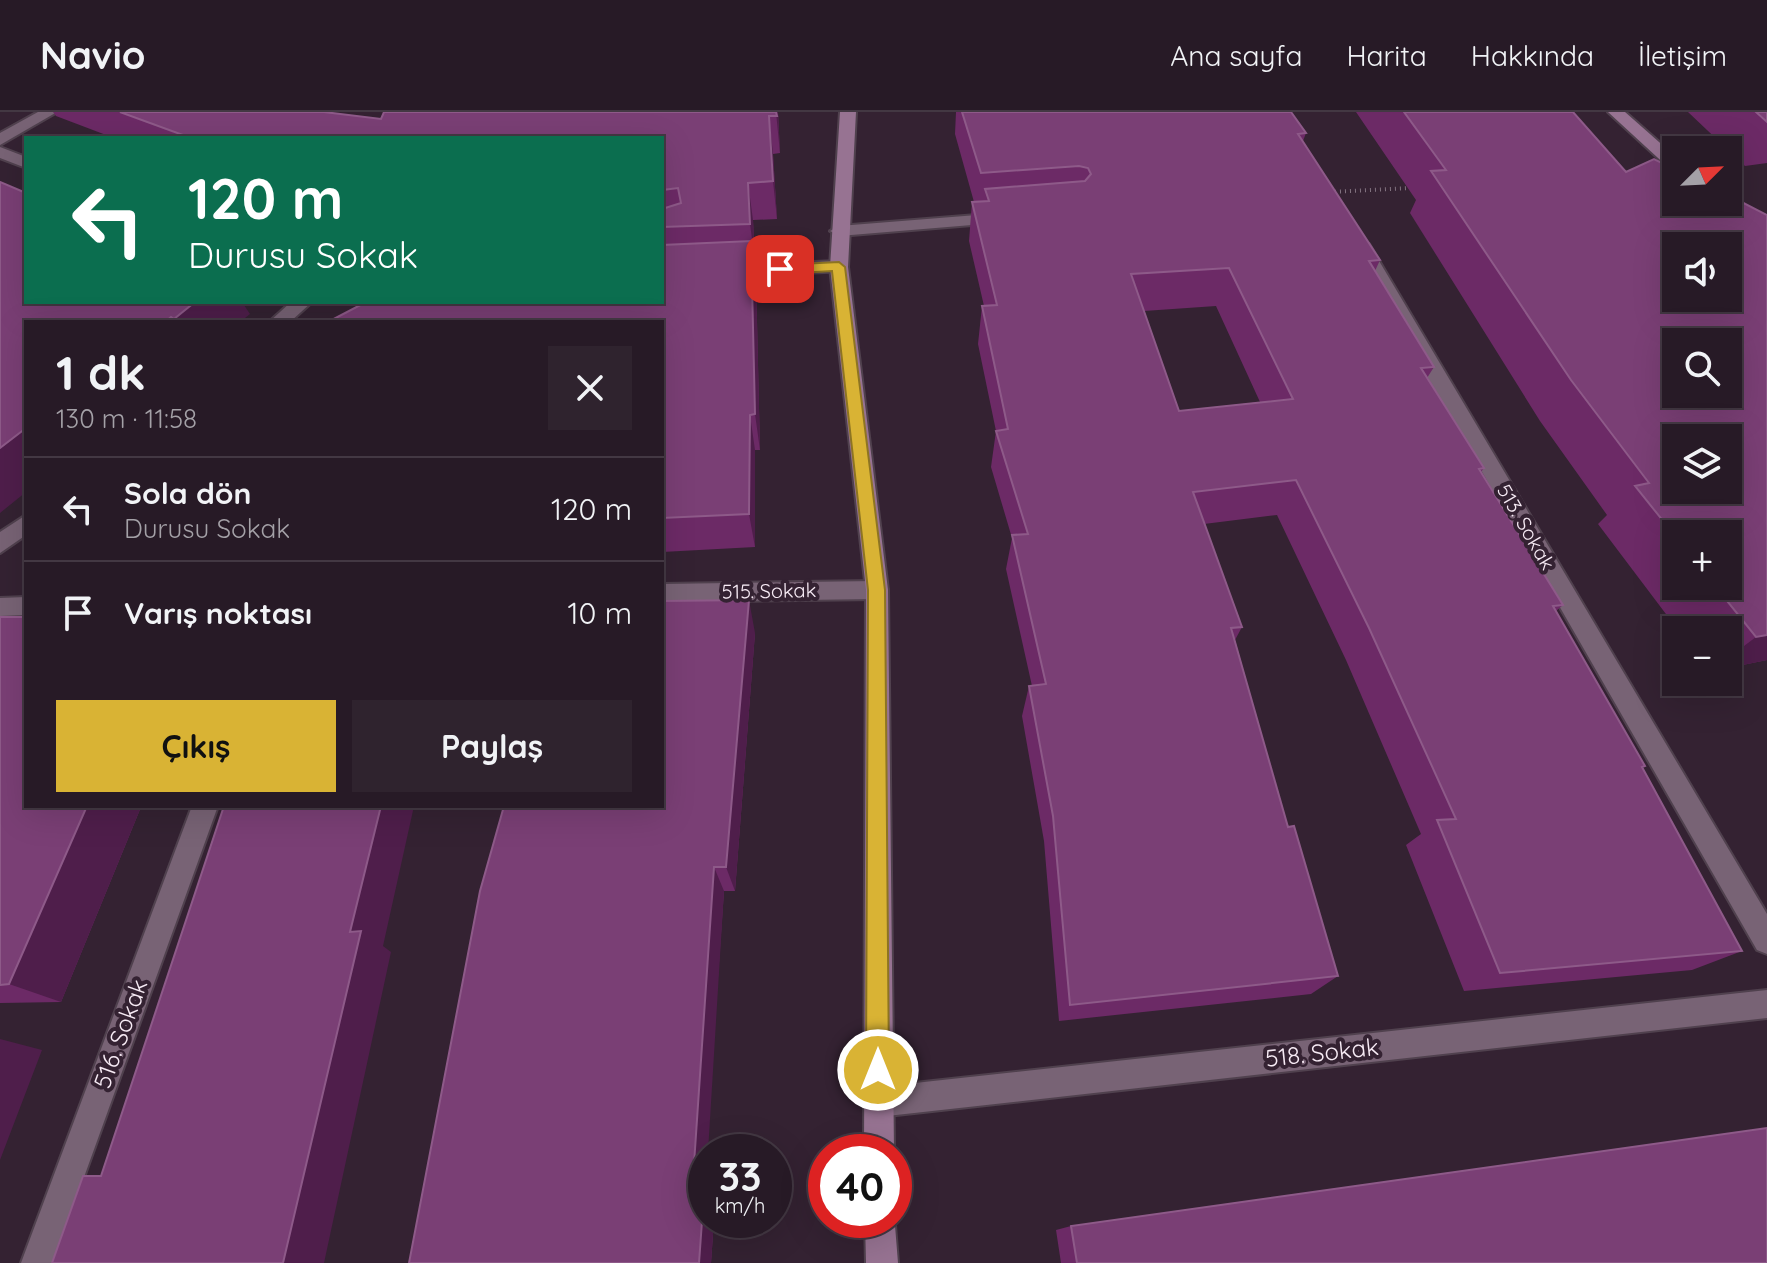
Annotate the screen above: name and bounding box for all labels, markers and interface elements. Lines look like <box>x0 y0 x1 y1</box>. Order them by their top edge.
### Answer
text: Navio <box>40 31 145 79</box>
text: Ana sayfa <box>1170 38 1302 73</box>
text: Harita <box>1346 38 1427 73</box>
text: Hakkında <box>1471 38 1594 73</box>
text: İletişim <box>1638 38 1727 73</box>
north arrow <box>1662 136 1742 216</box>
map controls <box>1662 136 1742 696</box>
text: 120 m <box>188 163 343 233</box>
icon: left <box>56 168 160 272</box>
text: Durusu Sokak <box>188 232 418 277</box>
button: sound <box>1662 232 1742 312</box>
pin <box>746 235 814 303</box>
icon: arrive <box>758 247 802 291</box>
button: search <box>1662 328 1742 408</box>
text: 1 dk <box>56 342 146 402</box>
button: close <box>548 346 632 430</box>
text: 130 m · 11:58 <box>56 402 197 435</box>
button: layers <box>1662 424 1742 504</box>
text: Sola dön <box>124 474 251 512</box>
street label: 513. Sokak <box>1492 480 1561 574</box>
icon: left <box>56 487 100 531</box>
text: 120 m <box>551 490 632 528</box>
text: Durusu Sokak <box>124 512 290 545</box>
button: + <box>1662 520 1742 600</box>
street label: 515. Sokak <box>722 577 816 604</box>
icon: arrive <box>56 591 100 635</box>
text: Varış noktası <box>124 594 312 632</box>
text: 10 m <box>568 594 632 632</box>
button: − <box>1662 616 1742 696</box>
button: Çıkış <box>56 700 336 792</box>
button: Paylaş <box>352 700 632 792</box>
street label: 516. Sokak <box>86 975 154 1092</box>
position arrow <box>836 1028 920 1112</box>
street label: 518. Sokak <box>1264 1031 1380 1073</box>
speed limit sign: 40 <box>808 1134 912 1238</box>
text: 33 <box>719 1151 761 1201</box>
text: km/h <box>715 1193 765 1218</box>

